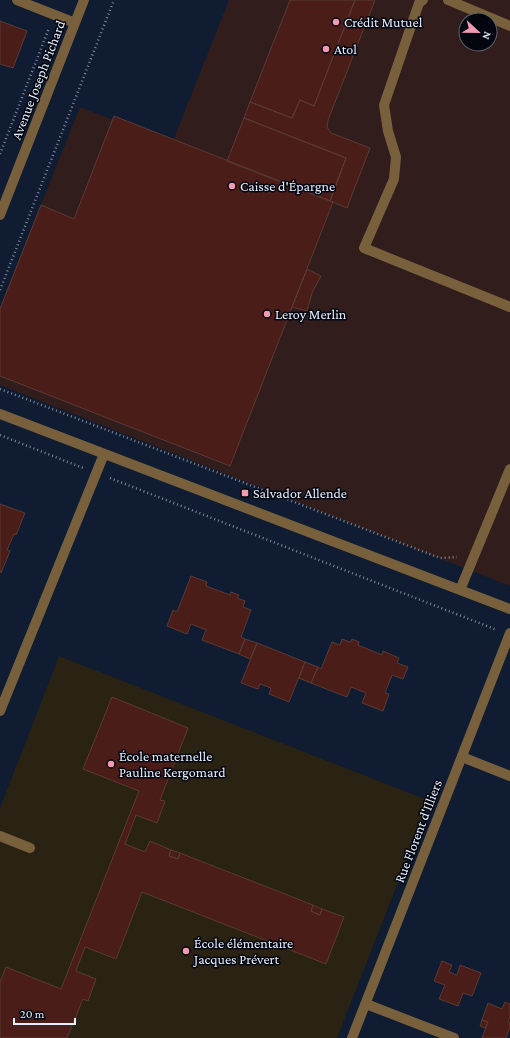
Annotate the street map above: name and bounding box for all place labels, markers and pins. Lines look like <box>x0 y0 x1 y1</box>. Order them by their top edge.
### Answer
place label: Crédit Mutuel <box>344 14 423 30</box>
marker: Crédit Mutuel <box>331 17 341 27</box>
place label: Atol <box>334 41 357 57</box>
marker: Atol <box>321 44 331 54</box>
place label: Caisse d'Épargne <box>240 178 335 194</box>
marker: Caisse d'Épargne <box>227 181 237 191</box>
place label: Leroy Merlin <box>275 306 347 322</box>
marker: Leroy Merlin <box>262 309 272 319</box>
place label: Salvador Allende <box>253 485 347 501</box>
marker: Salvador Allende <box>240 488 250 498</box>
place label: École maternelle Pauline Kergomard <box>119 748 226 780</box>
marker: École maternelle Pauline Kergomard <box>106 759 116 769</box>
place label: École élémentaire Jacques Prévert <box>192 935 293 967</box>
marker: École élémentaire Jacques Prévert <box>181 946 191 956</box>

